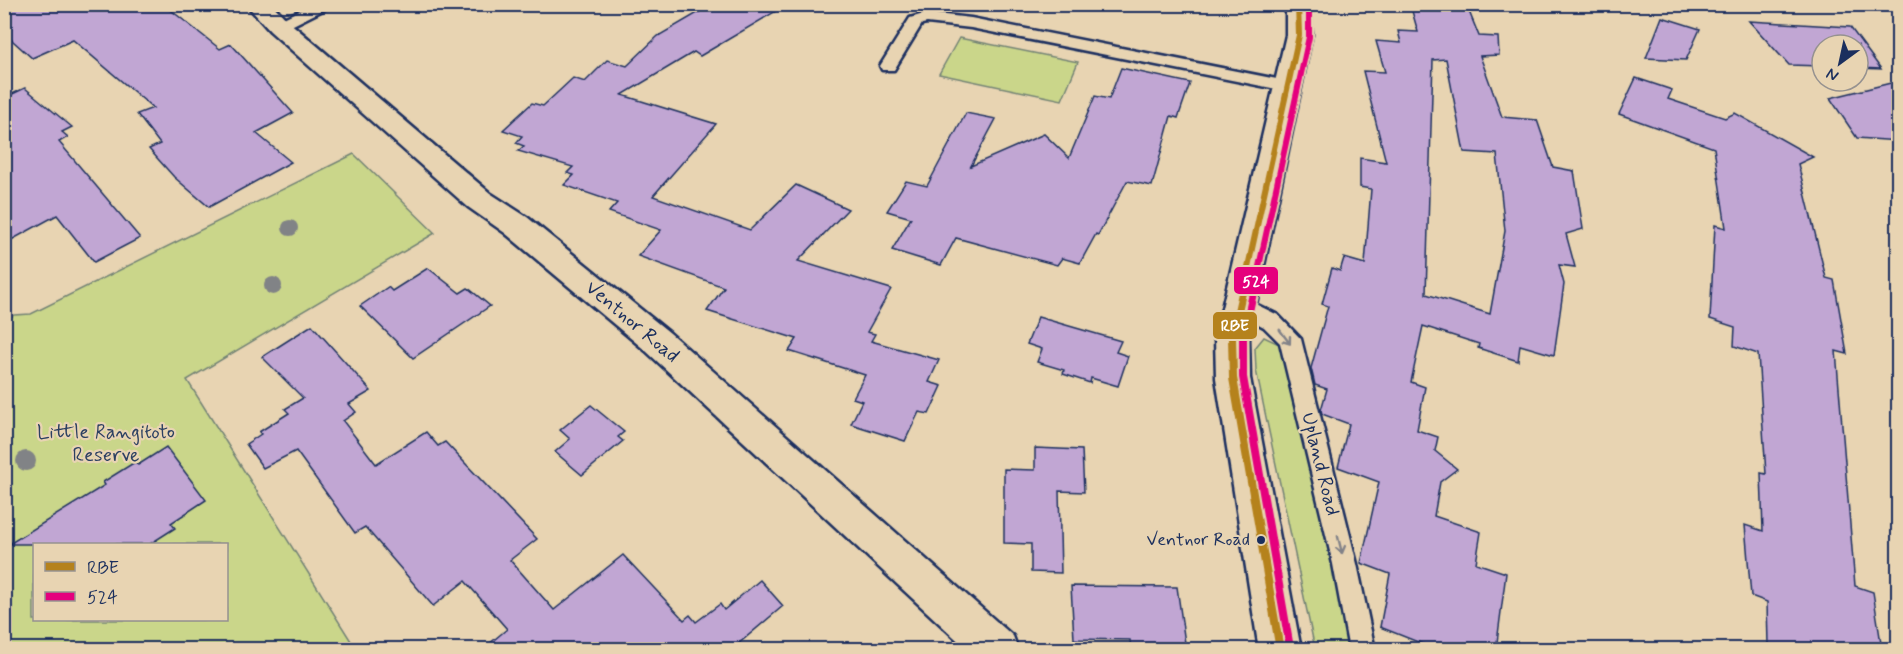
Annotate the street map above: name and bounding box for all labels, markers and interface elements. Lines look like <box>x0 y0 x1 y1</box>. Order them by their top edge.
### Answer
north arrow <box>1810 33 1870 93</box>
text: N <box>1822 63 1843 86</box>
line badge: 524 <box>1233 266 1279 295</box>
text: 524 <box>1242 272 1270 293</box>
street label: Ventnor Road <box>579 275 685 369</box>
line badge: RBE <box>1212 311 1258 340</box>
text: RBE <box>1221 316 1250 337</box>
one-way arrow <box>1278 329 1291 345</box>
street label: Upland Road <box>1294 410 1346 518</box>
park label: Little Rangitoto Reserve <box>37 419 175 469</box>
place label: Ventnor Road <box>1147 528 1250 552</box>
marker: Ventnor Road <box>1255 534 1267 546</box>
one-way arrow <box>1335 535 1347 554</box>
legend <box>33 543 228 621</box>
text: RBE <box>87 556 119 580</box>
text: 524 <box>87 586 118 610</box>

